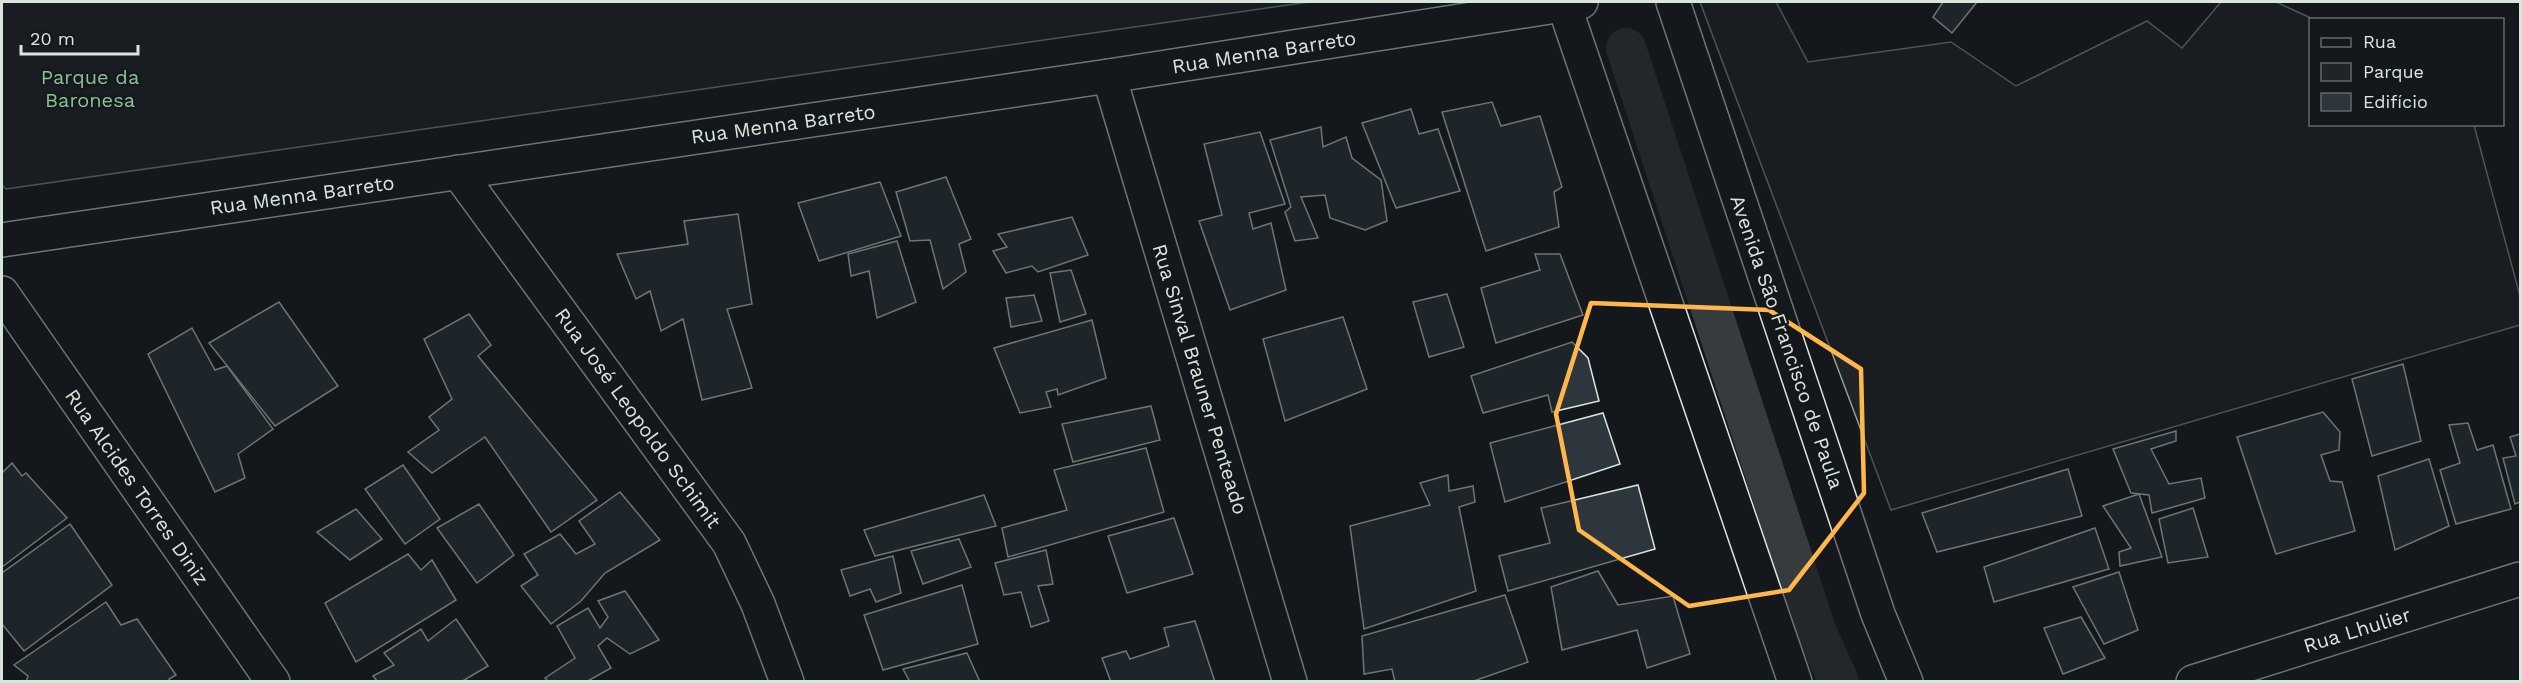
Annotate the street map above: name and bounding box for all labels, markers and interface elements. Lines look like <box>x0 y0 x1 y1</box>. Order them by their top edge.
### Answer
scale bar <box>21 18 138 56</box>
legend <box>2309 18 2504 126</box>
street label: Rua Menna Barreto <box>1170 26 1358 78</box>
text: 20 m <box>30 28 75 49</box>
text: Rua <box>2363 31 2396 52</box>
text: Parque <box>2363 61 2424 82</box>
park label: Parque da Baronesa <box>41 65 139 112</box>
text: Edifício <box>2363 91 2428 112</box>
street label: Rua Menna Barreto <box>689 99 877 149</box>
street label: Rua Menna Barreto <box>208 170 396 220</box>
street label: Avenida São Francisco de Paula <box>1725 192 1849 492</box>
street label: Rua Sinval Brauner Penteado <box>1147 241 1253 517</box>
street label: Rua José Leopoldo Schimit <box>550 303 726 533</box>
street label: Rua Alcides Torres Diniz <box>60 384 214 590</box>
street label: Rua Lhulier <box>2300 602 2414 658</box>

